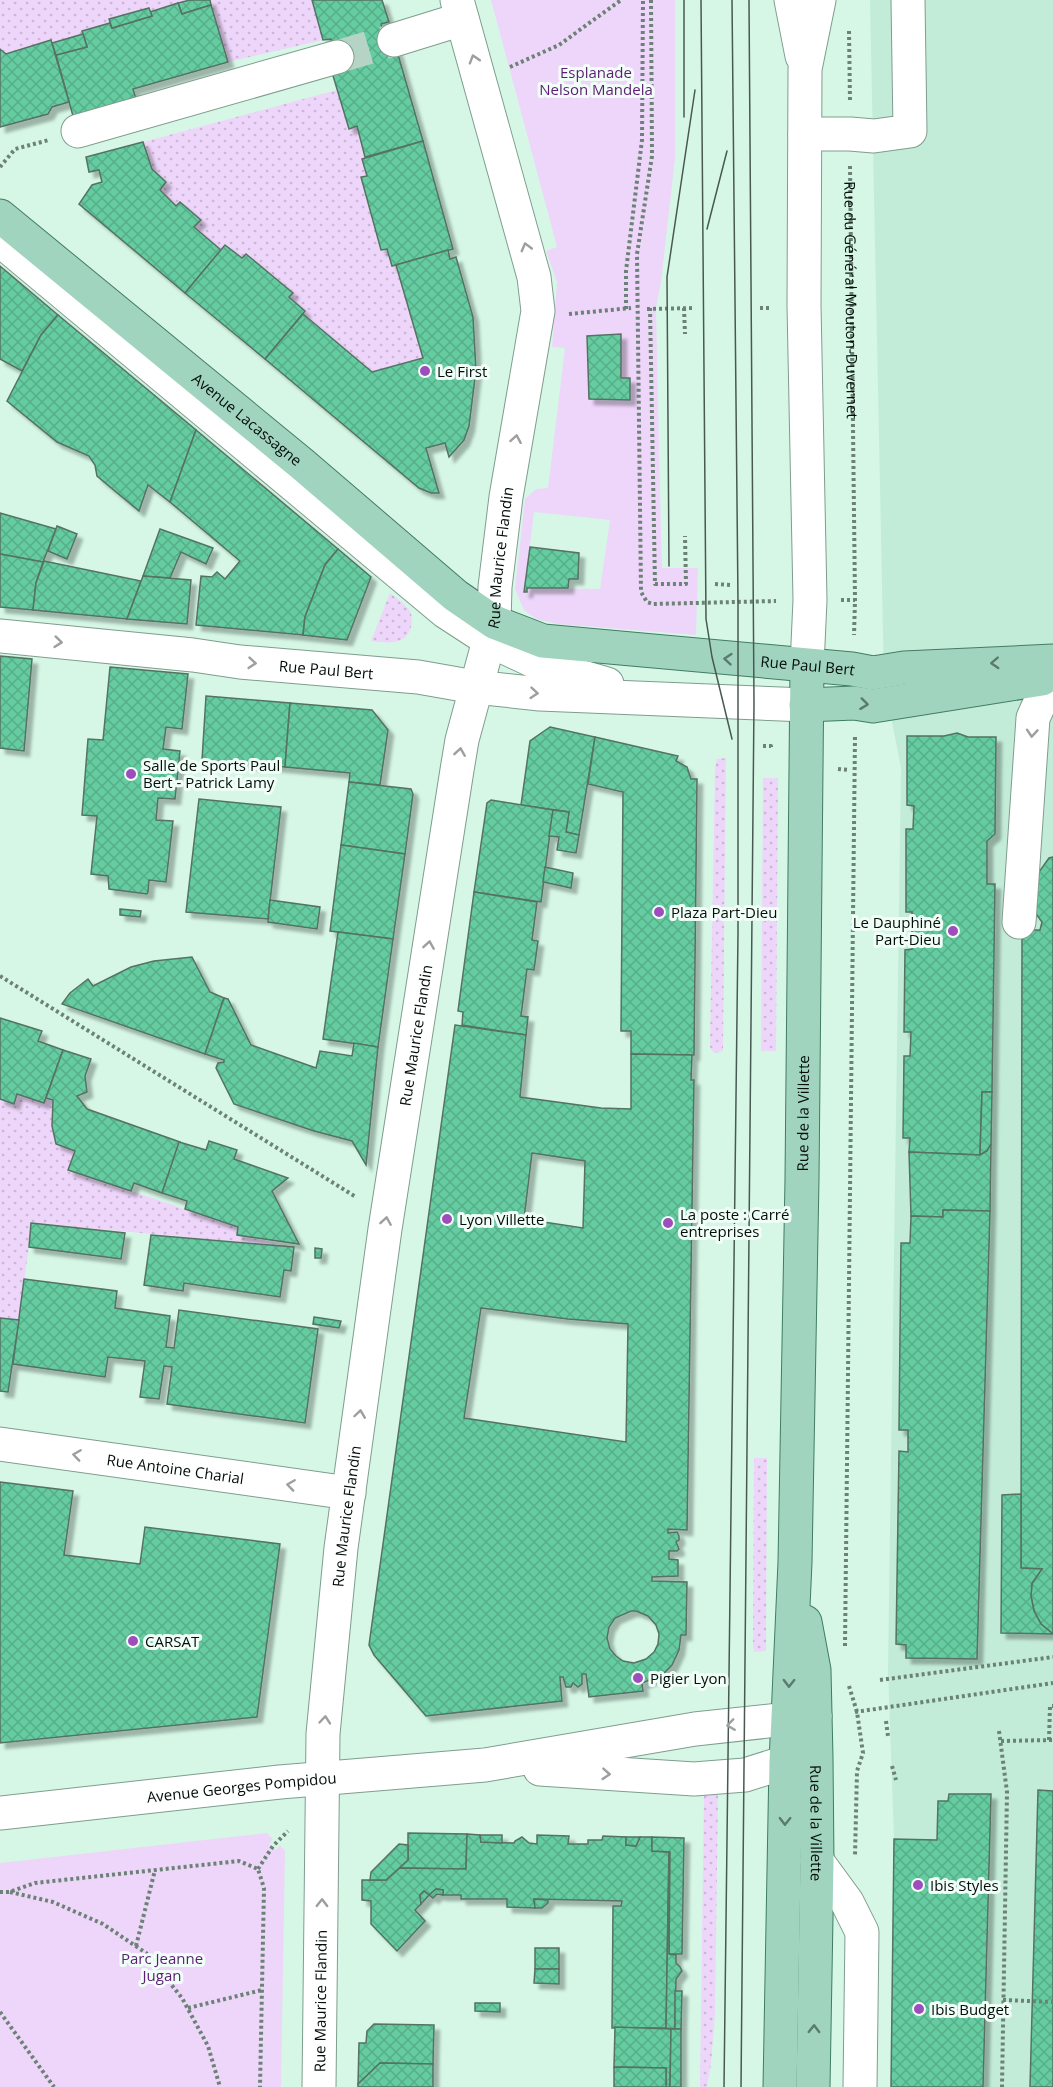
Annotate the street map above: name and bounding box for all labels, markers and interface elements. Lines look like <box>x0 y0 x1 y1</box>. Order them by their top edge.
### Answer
one-way arrow <box>469 54 481 65</box>
park label: Esplanade Nelson Mandela <box>539 62 653 99</box>
street label: Rue du Général Mouton-Duvernet <box>840 181 863 419</box>
one-way arrow <box>520 242 533 252</box>
place label: Le First <box>437 361 487 381</box>
marker: Le First <box>418 364 432 378</box>
street label: Avenue Lacassagne <box>188 368 306 470</box>
one-way arrow <box>509 434 522 444</box>
street label: Rue Maurice Flandin <box>483 485 518 631</box>
one-way arrow <box>54 635 63 648</box>
street label: Rue Paul Bert <box>760 651 857 679</box>
one-way arrow <box>723 653 732 666</box>
street label: Rue Paul Bert <box>278 655 374 683</box>
one-way arrow <box>247 657 256 670</box>
one-way arrow <box>990 657 999 670</box>
one-way arrow <box>529 686 538 699</box>
one-way arrow <box>860 697 869 710</box>
one-way arrow <box>1026 728 1039 737</box>
one-way arrow <box>453 748 465 757</box>
place label: Salle de Sports Paul Bert - Patrick Lamy <box>143 755 280 792</box>
marker: Salle de Sports Paul Bert - Patrick Lamy <box>124 767 138 781</box>
place label: Plaza Part-Dieu <box>671 902 777 922</box>
marker: Plaza Part-Dieu <box>652 905 666 919</box>
place label: Le Dauphiné Part-Dieu <box>853 912 941 949</box>
marker: Le Dauphiné Part-Dieu <box>946 924 960 938</box>
one-way arrow <box>423 940 435 950</box>
street label: Rue Maurice Flandin <box>394 963 436 1107</box>
street label: Rue de la Villette <box>792 1055 813 1172</box>
place label: La poste : Carré entreprises <box>680 1204 789 1241</box>
place label: Lyon Villette <box>459 1209 544 1229</box>
marker: Lyon Villette <box>440 1212 454 1226</box>
one-way arrow <box>380 1216 392 1225</box>
marker: La poste : Carré entreprises <box>661 1216 675 1230</box>
one-way arrow <box>353 1409 366 1418</box>
street label: Rue Maurice Flandin <box>327 1444 365 1588</box>
one-way arrow <box>73 1449 82 1462</box>
street label: Rue Antoine Charial <box>105 1449 245 1488</box>
one-way arrow <box>287 1479 296 1491</box>
place label: CARSAT <box>145 1631 200 1651</box>
marker: CARSAT <box>126 1634 140 1648</box>
place label: Pigier Lyon <box>650 1668 727 1688</box>
marker: Pigier Lyon <box>631 1671 645 1685</box>
one-way arrow <box>783 1679 796 1688</box>
one-way arrow <box>318 1715 331 1724</box>
one-way arrow <box>726 1719 735 1731</box>
street label: Rue de la Villette <box>806 1765 827 1881</box>
street label: Avenue Georges Pompidou <box>146 1767 337 1807</box>
one-way arrow <box>601 1767 610 1780</box>
one-way arrow <box>779 1816 792 1825</box>
place label: Ibis Styles <box>930 1875 999 1895</box>
marker: Ibis Styles <box>911 1878 925 1892</box>
one-way arrow <box>316 1898 328 1907</box>
street label: Rue Maurice Flandin <box>309 1930 331 2072</box>
park label: Parc Jeanne Jugan <box>121 1948 203 1985</box>
place label: Ibis Budget <box>931 1999 1009 2019</box>
marker: Ibis Budget <box>912 2002 926 2016</box>
one-way arrow <box>808 2024 820 2033</box>

